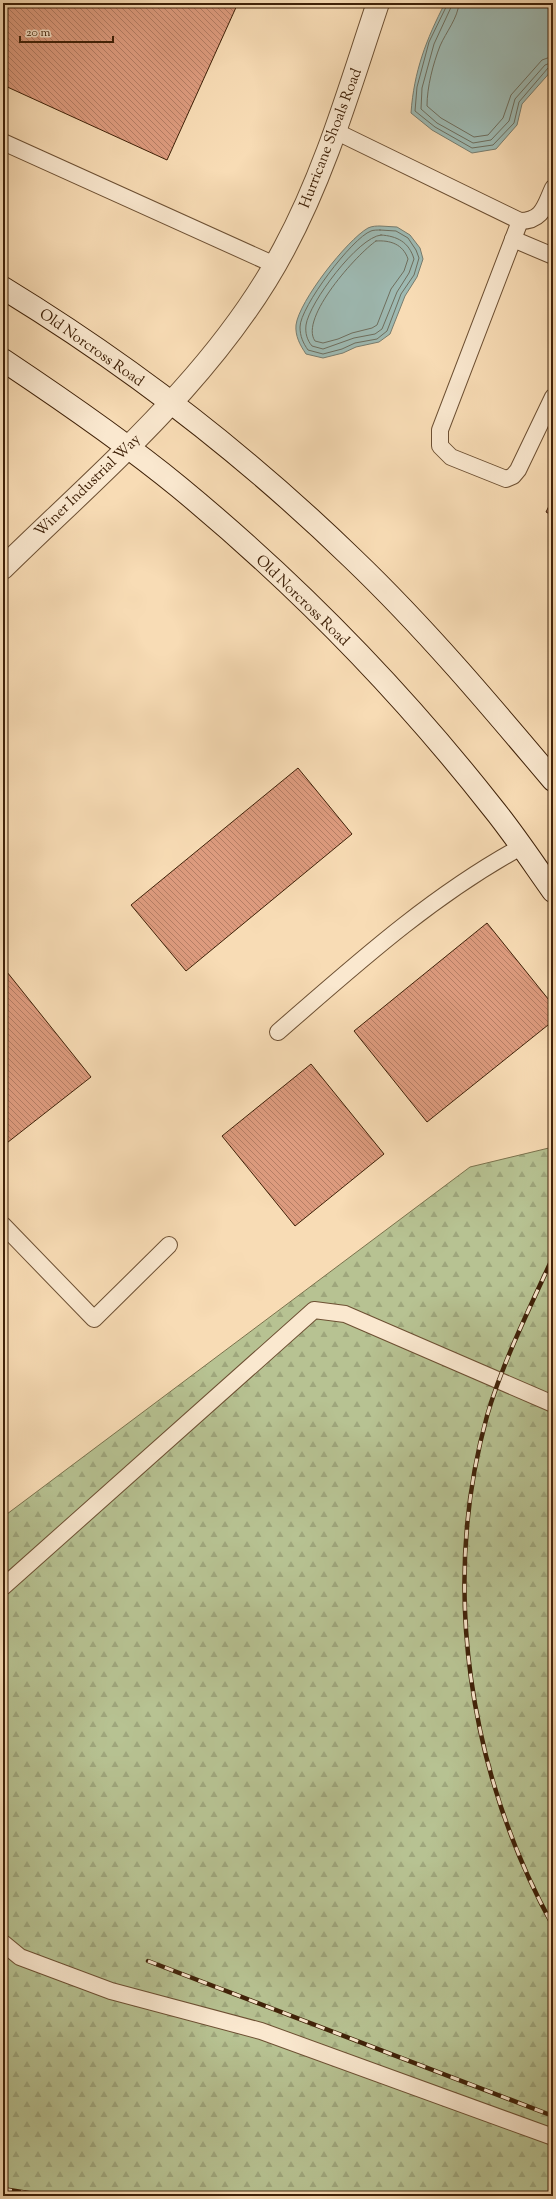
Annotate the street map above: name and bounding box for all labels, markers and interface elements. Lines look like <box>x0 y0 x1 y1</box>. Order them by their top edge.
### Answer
scale bar <box>20 18 113 44</box>
text: 20 m <box>26 24 51 42</box>
street label: Hurricane Shoals Road <box>295 65 368 212</box>
street label: Old Norcross Road <box>35 304 148 393</box>
street label: Winer Industrial Way <box>30 429 146 542</box>
street label: Old Norcross Road <box>250 551 354 652</box>

